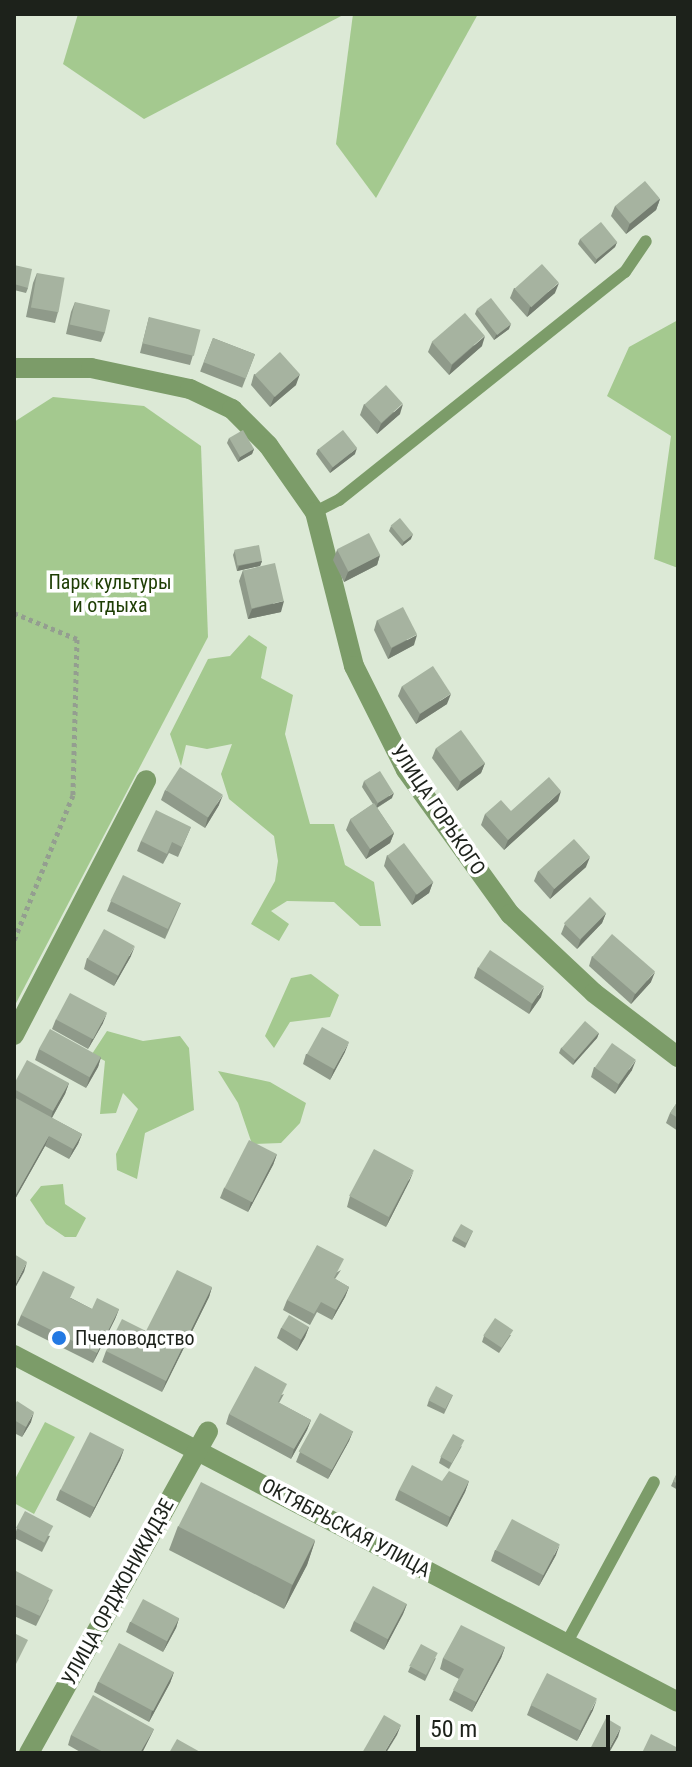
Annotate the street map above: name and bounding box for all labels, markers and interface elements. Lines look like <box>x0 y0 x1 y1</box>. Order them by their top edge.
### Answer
park label: Парк культуры и отдыха <box>48 570 172 617</box>
street label: УЛИЦА ГОРЬКОГО <box>386 740 490 880</box>
place label: Пчеловодство <box>75 1326 195 1350</box>
marker: Пчеловодство <box>50 1329 68 1347</box>
street label: ОКТЯБРЬСКАЯ УЛИЦА <box>258 1473 434 1583</box>
street label: УЛИЦА ОРДЖОНИКИДЗЕ <box>57 1495 179 1689</box>
scale bar <box>420 1699 614 1749</box>
text: 50 m <box>430 1715 477 1743</box>

